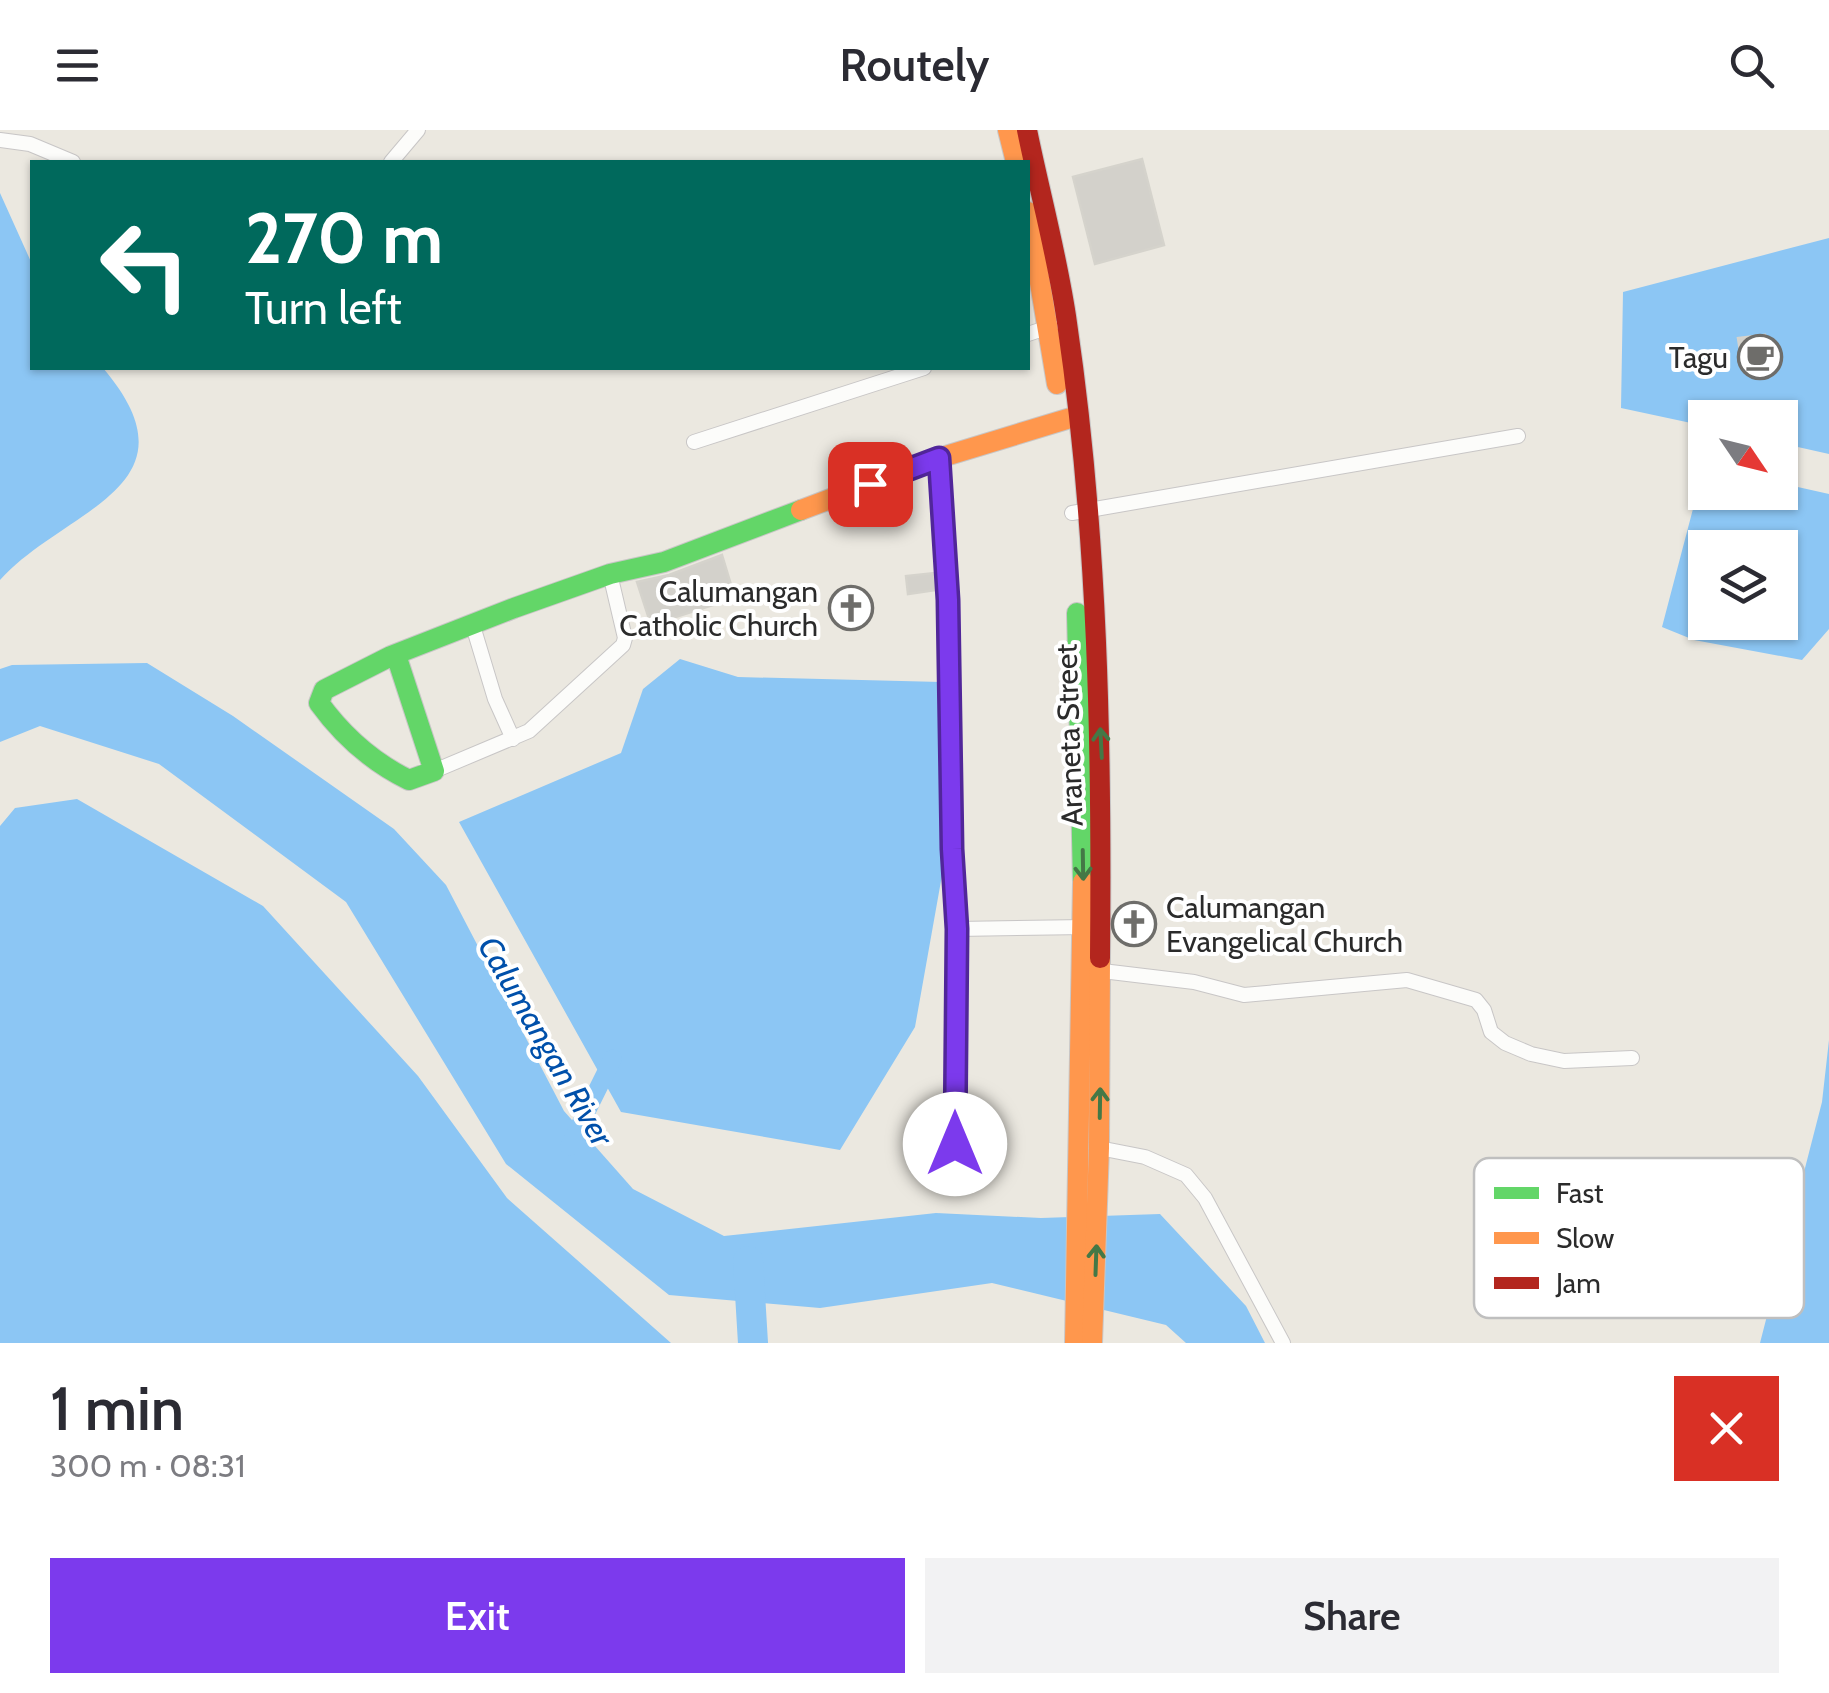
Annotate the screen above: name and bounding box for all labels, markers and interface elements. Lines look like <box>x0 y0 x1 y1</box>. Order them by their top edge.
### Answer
icon: menu <box>50 38 105 93</box>
text: Routely <box>840 38 989 92</box>
icon: search <box>1724 38 1779 93</box>
text: 270 m <box>245 195 443 281</box>
icon: left <box>80 200 210 330</box>
text: Turn left <box>245 281 402 335</box>
cafe icon: Tagu <box>1737 334 1783 380</box>
place label: Tagu <box>1669 339 1728 376</box>
north arrow <box>1688 400 1798 510</box>
map controls <box>1688 400 1798 640</box>
pin <box>828 442 913 527</box>
icon: arrive <box>843 457 898 512</box>
button: layers <box>1688 530 1798 640</box>
place label: Calumangan Catholic Church <box>619 573 818 644</box>
church icon: Calumangan Catholic Church <box>828 585 874 631</box>
street label: Araneta Street <box>1047 643 1091 827</box>
one-way arrow <box>1091 728 1110 760</box>
one-way arrow <box>1074 848 1092 881</box>
place label: Calumangan Evangelical Church <box>1166 889 1403 960</box>
church icon: Calumangan Evangelical Church <box>1111 901 1157 947</box>
water label: Calumangan River <box>470 929 622 1154</box>
one-way arrow <box>1090 1088 1110 1120</box>
position arrow <box>903 1092 1007 1196</box>
legend <box>1474 1158 1804 1318</box>
text: Fast <box>1556 1176 1604 1210</box>
text: Slow <box>1556 1221 1614 1255</box>
one-way arrow <box>1086 1245 1105 1277</box>
text: Jam <box>1555 1266 1601 1300</box>
text: 1 min <box>50 1372 184 1445</box>
button: close <box>1674 1376 1779 1481</box>
text: 300 m · 08:31 <box>50 1446 245 1485</box>
button: Exit <box>50 1558 905 1673</box>
button: Share <box>925 1558 1779 1673</box>

